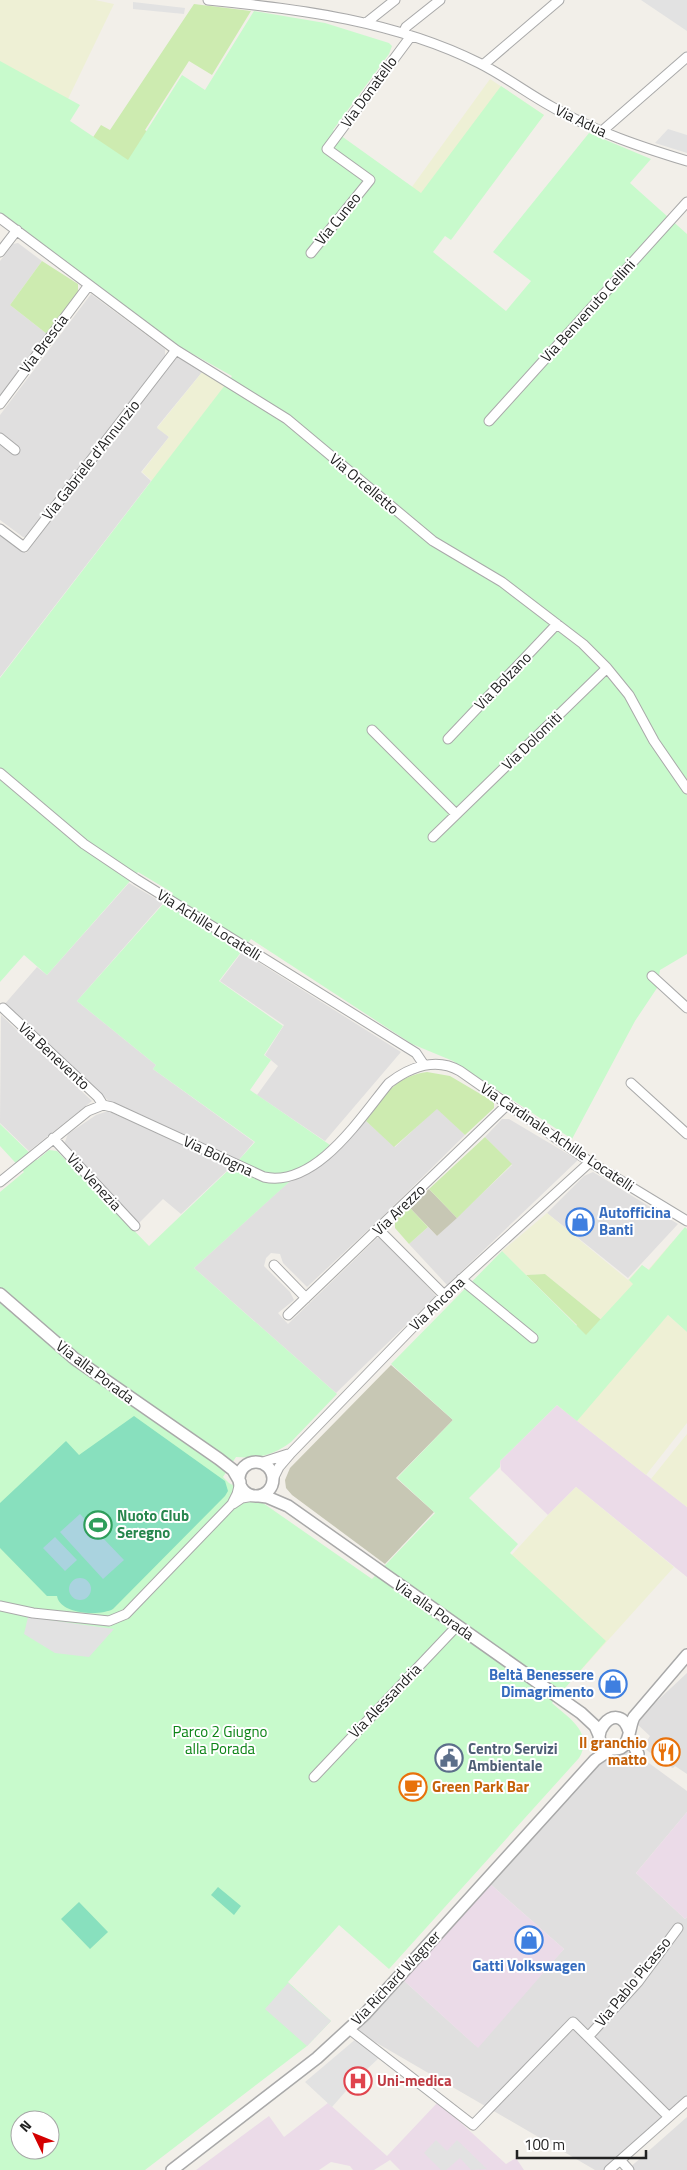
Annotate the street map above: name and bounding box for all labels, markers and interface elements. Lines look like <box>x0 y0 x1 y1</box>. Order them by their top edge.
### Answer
street label: Via Donatello <box>335 51 403 132</box>
street label: Via Adua <box>551 98 611 143</box>
street label: Via Cuneo <box>309 187 366 250</box>
street label: Via Benvenuto Cellini <box>535 254 640 367</box>
street label: Via Brescia <box>14 309 74 378</box>
street label: Via Gabriele d'Annunzio <box>36 394 145 525</box>
street label: Via Orcelletto <box>324 448 404 520</box>
street label: Via Bolzano <box>469 646 537 715</box>
street label: Via Dolomiti <box>496 706 567 775</box>
street label: Via Achille Locatelli <box>152 883 266 966</box>
street label: Via Benevento <box>13 1016 96 1095</box>
street label: Via Cardinale Achille Locatelli <box>476 1076 639 1197</box>
street label: Via Bologna <box>180 1129 257 1182</box>
street label: Via Venezia <box>61 1148 128 1216</box>
street label: Via Arezzo <box>367 1178 430 1241</box>
place label: Autofficina Banti <box>599 1201 671 1241</box>
shop icon: Autofficina Banti <box>565 1207 595 1237</box>
street label: Via Ancona <box>404 1271 470 1336</box>
street label: Via alla Porada <box>51 1334 140 1409</box>
place label: Nuoto Club Seregno <box>117 1504 189 1544</box>
sports icon: Nuoto Club Seregno <box>83 1510 113 1540</box>
street label: Via alla Porada <box>390 1573 479 1646</box>
street label: Via Alessandria <box>343 1658 427 1743</box>
place label: Beltà Benessere Dimagrimento <box>489 1663 594 1703</box>
shop icon: Beltà Benessere Dimagrimento <box>598 1669 628 1699</box>
park label: Parco 2 Giugno alla Porada <box>173 1720 268 1760</box>
place label: Il granchio matto <box>579 1731 647 1771</box>
place label: Centro Servizi Ambientale <box>468 1737 558 1777</box>
restaurant icon: Il granchio matto <box>651 1737 681 1767</box>
public building icon: Centro Servizi Ambientale <box>434 1743 464 1773</box>
cafe icon: Green Park Bar <box>398 1772 428 1802</box>
place label: Green Park Bar <box>432 1775 529 1798</box>
street label: Via Richard Wagner <box>345 1925 446 2030</box>
shop icon: Gatti Volkswagen <box>514 1925 544 1955</box>
street label: Via Pablo Picasso <box>589 1932 676 2032</box>
place label: Gatti Volkswagen <box>472 1954 586 1977</box>
hospital icon: Uni-medica <box>343 2066 373 2096</box>
place label: Uni-medica <box>377 2069 452 2092</box>
north arrow <box>10 2110 60 2160</box>
text: N <box>14 2115 36 2137</box>
scale bar <box>517 2128 646 2160</box>
text: 100 m <box>524 2133 565 2156</box>

